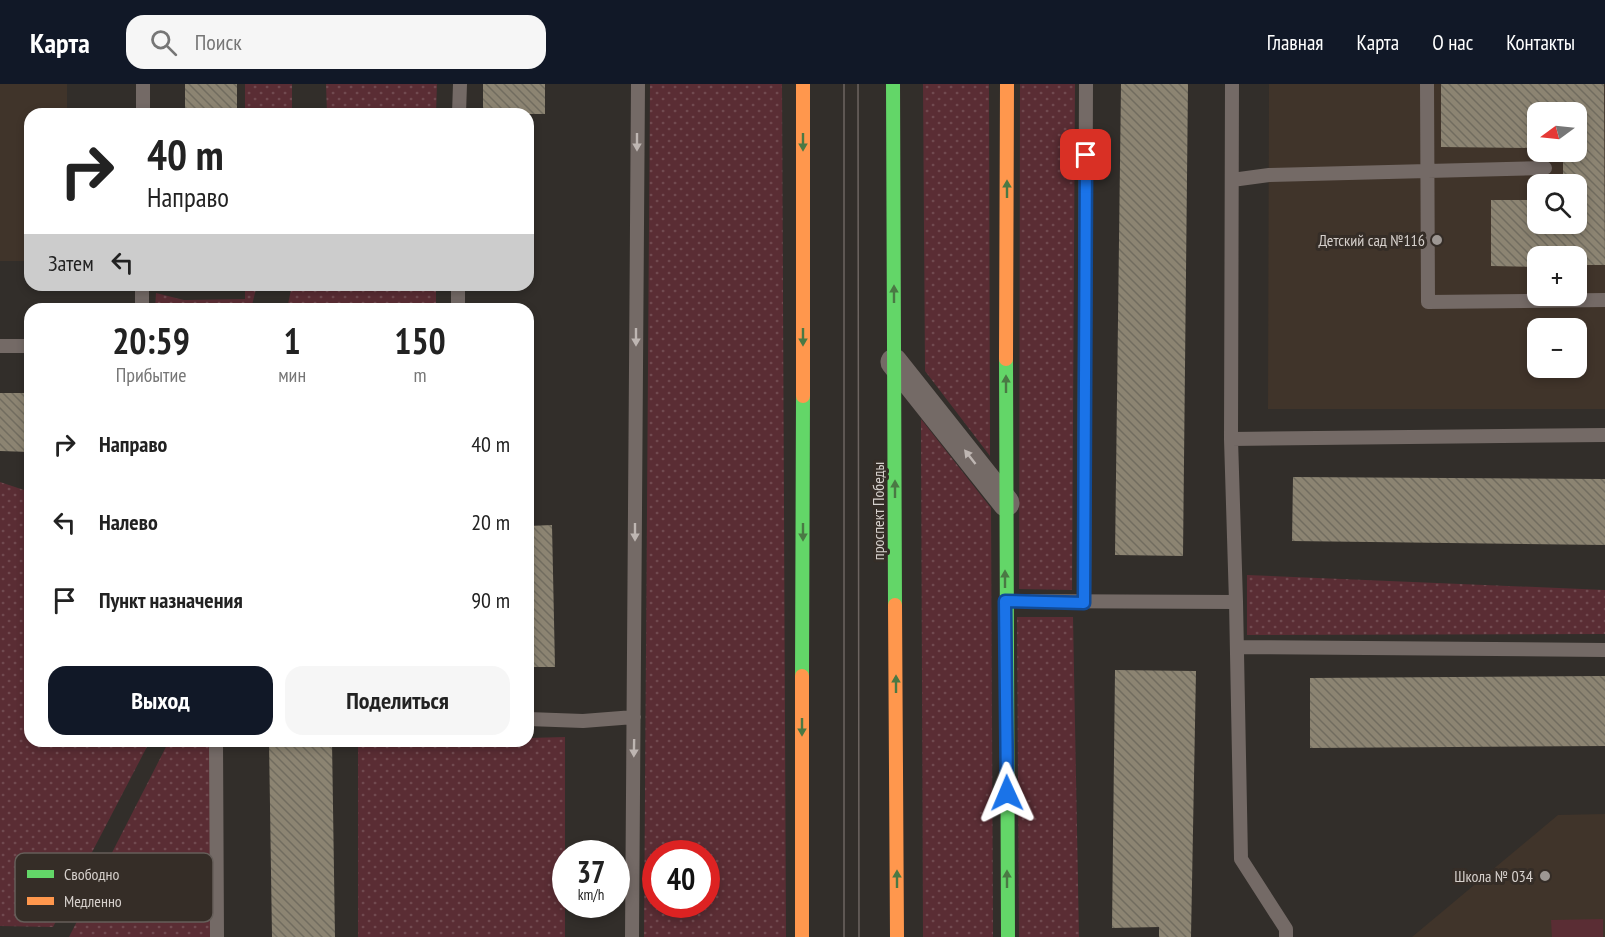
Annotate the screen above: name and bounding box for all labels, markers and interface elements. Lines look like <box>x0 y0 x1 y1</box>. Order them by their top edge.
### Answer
search box <box>126 15 546 69</box>
text: Карта <box>30 24 90 61</box>
icon: search <box>147 26 180 59</box>
text: Поиск <box>195 28 242 56</box>
text: Главная <box>1267 29 1323 56</box>
text: Карта <box>1356 29 1399 56</box>
text: О нас <box>1432 29 1473 56</box>
text: Контакты <box>1506 29 1575 56</box>
north arrow <box>1527 102 1587 162</box>
map controls <box>1527 102 1587 378</box>
text: 40 m <box>147 127 224 182</box>
pin <box>1060 129 1111 180</box>
icon: right <box>48 132 126 210</box>
one-way arrow <box>632 133 642 152</box>
one-way arrow <box>798 133 808 152</box>
icon: arrive <box>1069 138 1102 171</box>
button: search <box>1527 174 1587 234</box>
one-way arrow <box>1002 179 1012 198</box>
text: Направо <box>147 180 229 214</box>
place label: Детский сад №116 <box>1318 230 1425 250</box>
marker: Детский сад №116 <box>1430 233 1444 247</box>
icon: left <box>106 246 139 279</box>
button: + <box>1527 246 1587 306</box>
text: Затем <box>48 249 94 277</box>
one-way arrow <box>889 284 899 303</box>
text: 20:59 <box>112 317 190 364</box>
text: 1 <box>284 317 301 364</box>
text: 150 <box>394 317 446 364</box>
button: − <box>1527 318 1587 378</box>
one-way arrow <box>631 328 641 347</box>
one-way arrow <box>798 328 808 347</box>
text: Прибытие <box>116 362 187 388</box>
text: мин <box>278 362 306 388</box>
text: m <box>414 362 427 388</box>
one-way arrow <box>1001 374 1011 393</box>
icon: right <box>48 428 81 461</box>
text: Направо <box>99 430 167 458</box>
text: 40 m <box>471 430 510 458</box>
one-way arrow <box>963 449 976 465</box>
street label: проспект Победы <box>868 462 888 560</box>
one-way arrow <box>890 479 900 498</box>
icon: left <box>48 506 81 539</box>
text: Налево <box>99 508 158 536</box>
text: 20 m <box>471 508 510 536</box>
one-way arrow <box>630 523 640 542</box>
one-way arrow <box>798 523 807 542</box>
one-way arrow <box>1001 569 1010 588</box>
icon: arrive <box>48 584 81 617</box>
text: Пункт назначения <box>99 586 243 614</box>
text: 90 m <box>471 586 510 614</box>
button: Выход <box>48 666 273 735</box>
button: Поделиться <box>285 666 510 735</box>
one-way arrow <box>891 674 901 693</box>
one-way arrow <box>797 718 807 737</box>
one-way arrow <box>629 739 639 758</box>
position arrow <box>975 761 1039 825</box>
speed limit sign: 40 <box>642 840 720 918</box>
text: 37 <box>577 852 605 891</box>
legend <box>15 853 213 922</box>
text: Свободно <box>64 864 119 884</box>
place label: Школа № 034 <box>1454 866 1533 886</box>
one-way arrow <box>892 869 902 888</box>
one-way arrow <box>1002 869 1012 888</box>
marker: Школа № 034 <box>1538 869 1552 883</box>
text: km/h <box>578 885 604 904</box>
text: Медленно <box>64 891 122 911</box>

